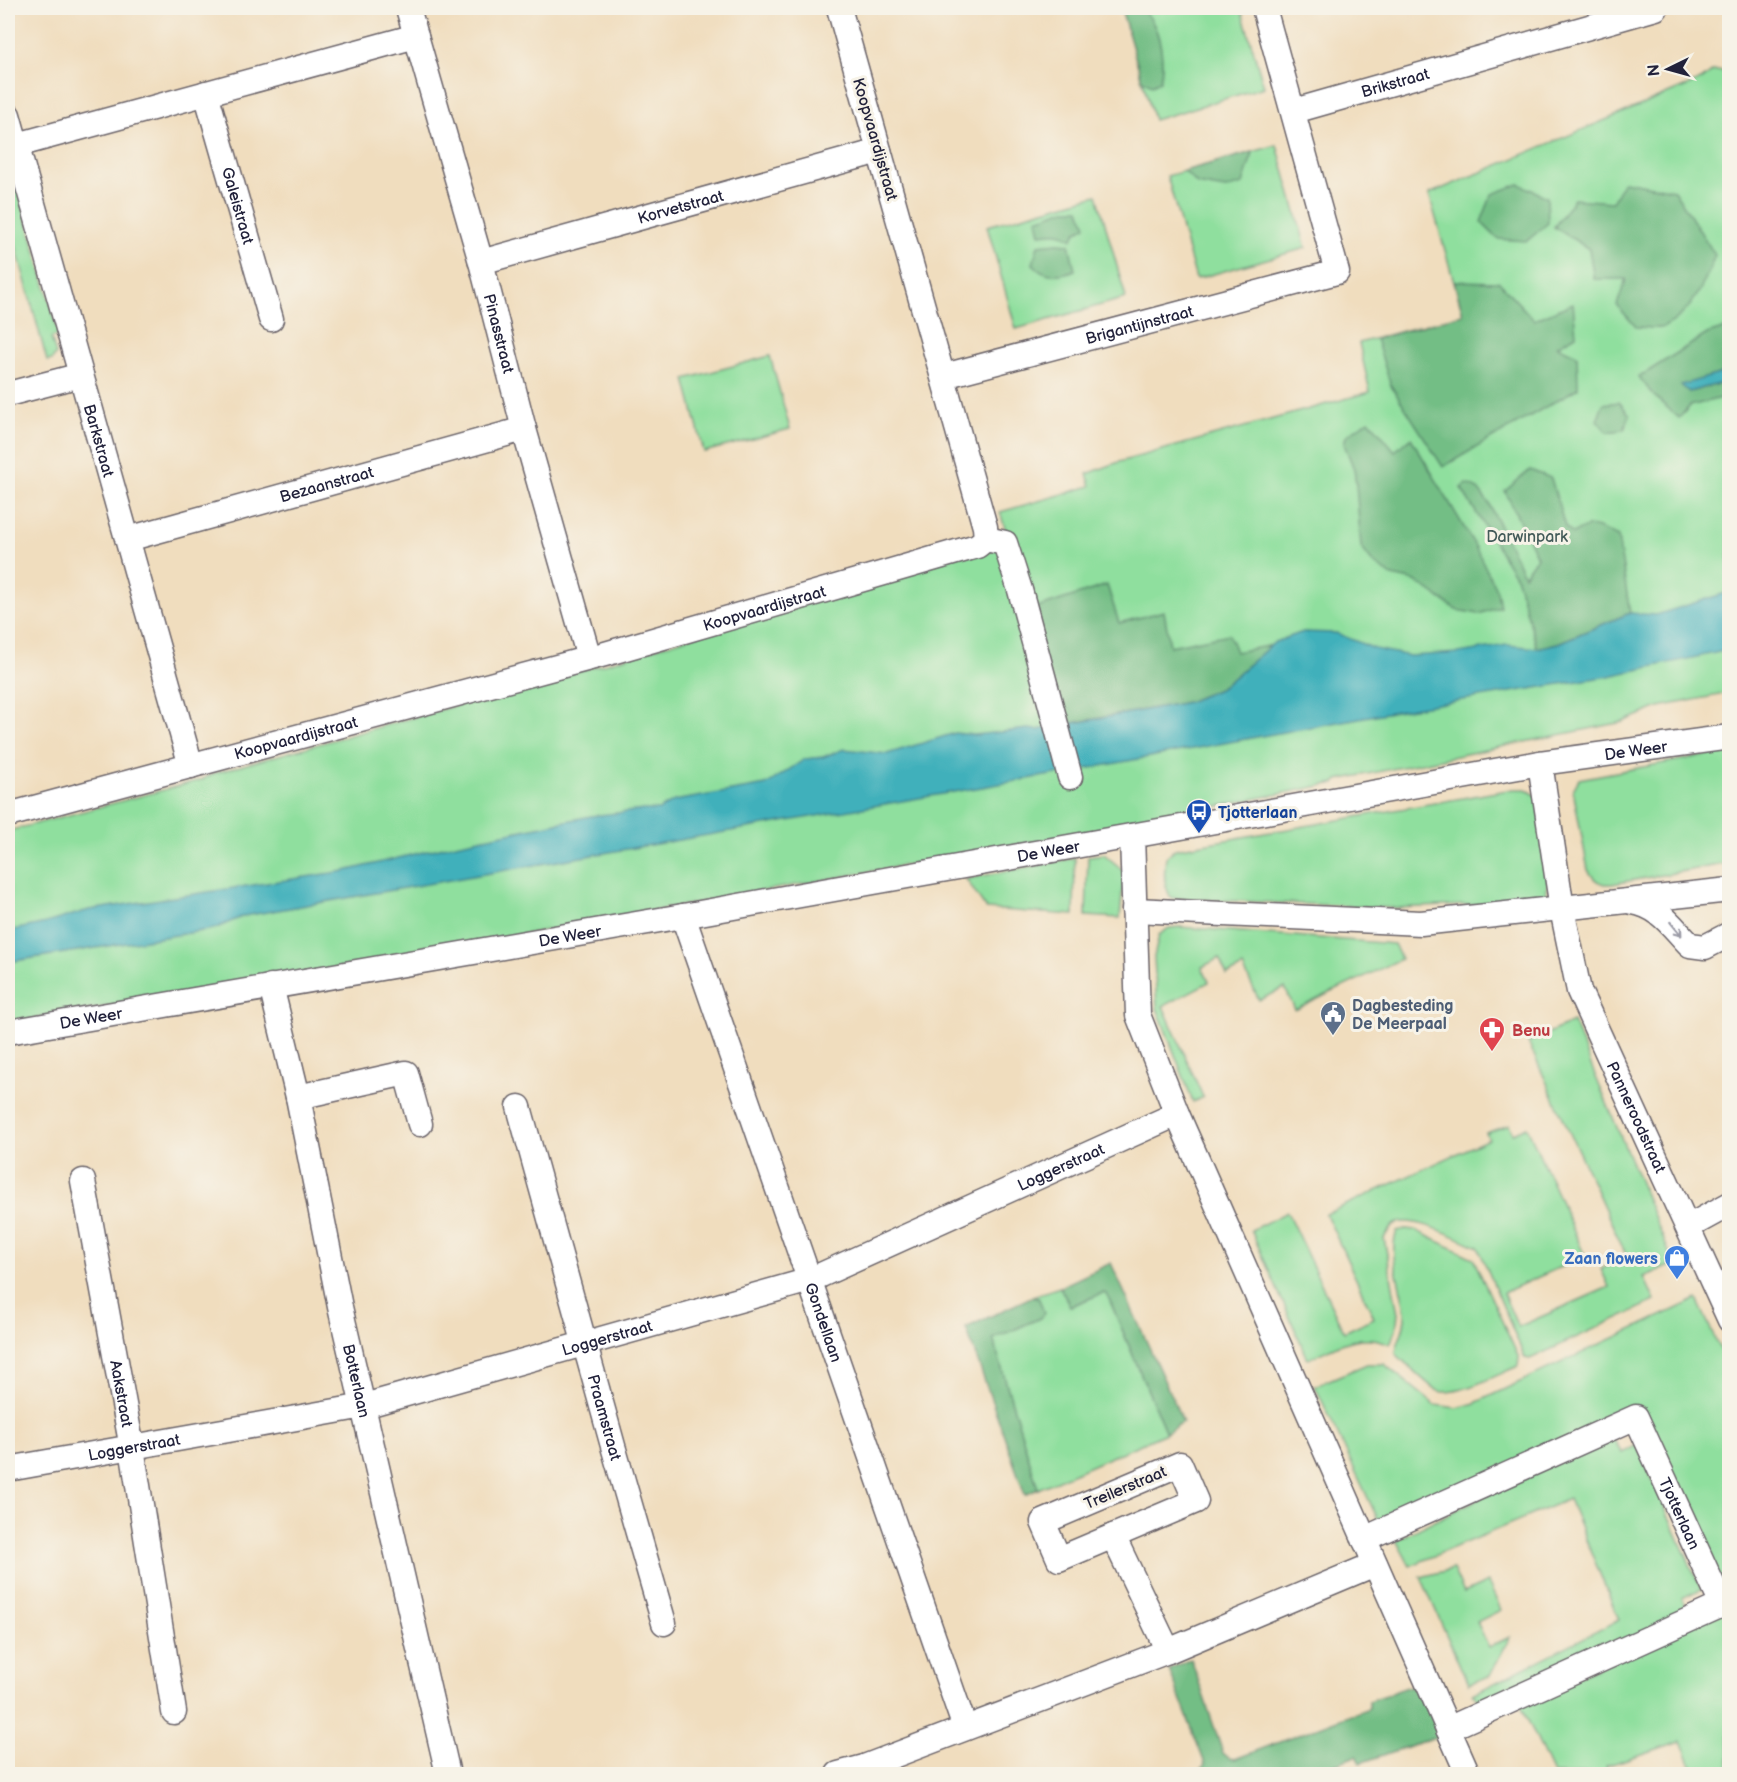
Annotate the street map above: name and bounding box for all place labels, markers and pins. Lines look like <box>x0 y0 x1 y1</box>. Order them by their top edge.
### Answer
bus stop icon: Tjotterlaan <box>1184 797 1214 835</box>
place label: Tjotterlaan <box>1218 804 1297 823</box>
place label: Dagbesteding De Meerpaal <box>1352 997 1453 1034</box>
public building icon: Dagbesteding De Meerpaal <box>1318 999 1348 1037</box>
pharmacy icon: Benu <box>1477 1015 1507 1053</box>
place label: Benu <box>1512 1022 1550 1041</box>
shop icon: Zaan flowers <box>1662 1243 1692 1281</box>
place label: Zaan flowers <box>1565 1250 1658 1269</box>

